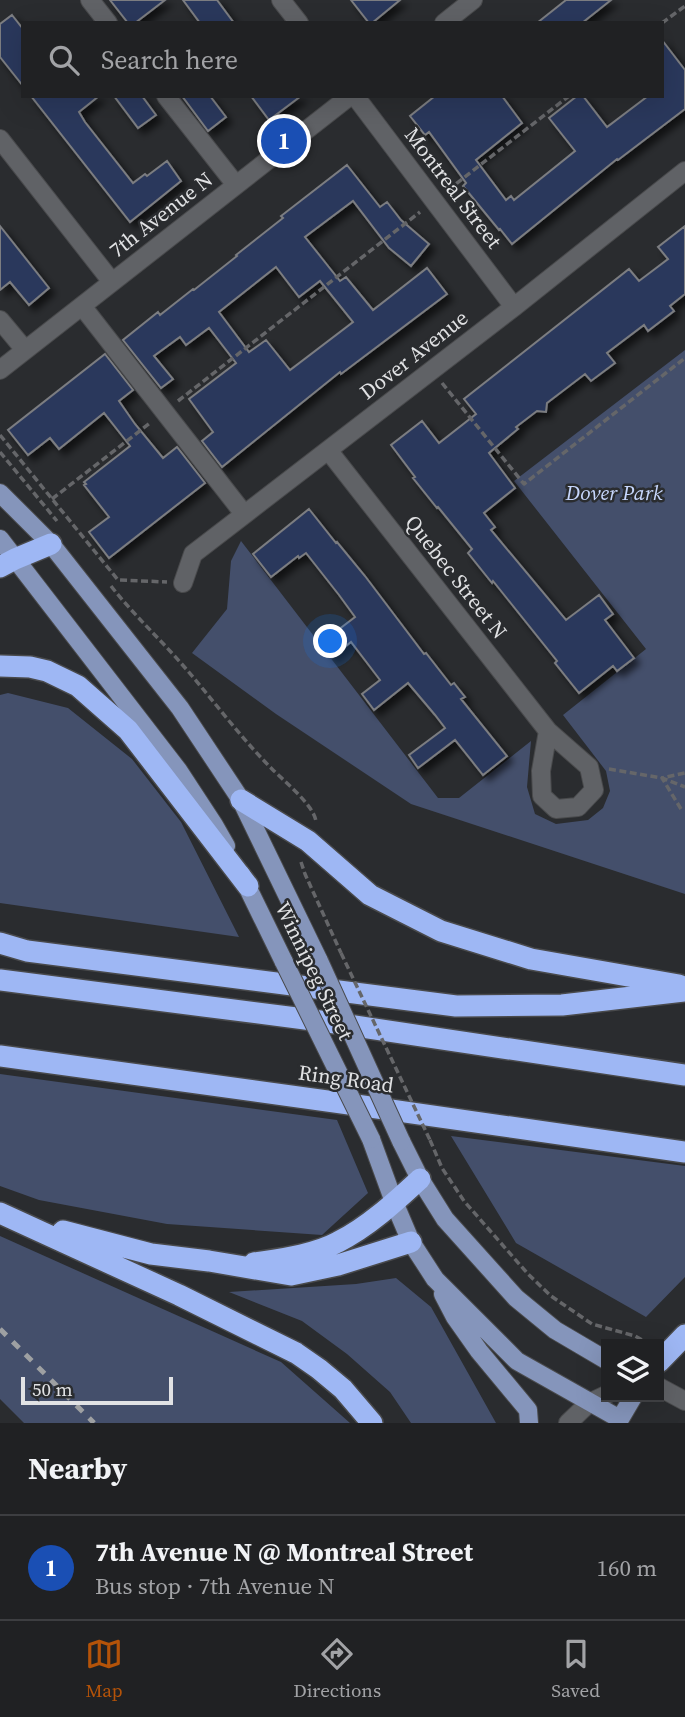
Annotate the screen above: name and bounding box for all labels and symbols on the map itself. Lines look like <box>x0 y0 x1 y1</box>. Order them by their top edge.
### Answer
pin: 1 <box>261 115 307 167</box>
street label: Montreal Street <box>398 121 509 254</box>
street label: 7th Avenue N <box>103 165 219 264</box>
street label: Dover Avenue <box>354 303 474 406</box>
park label: Dover Park <box>564 478 663 507</box>
street label: Quebec Street N <box>399 509 514 645</box>
your location <box>313 624 347 658</box>
street label: Winnipeg Street <box>268 897 361 1045</box>
street label: Ring Road <box>297 1057 396 1100</box>
scale bar <box>21 1374 173 1406</box>

